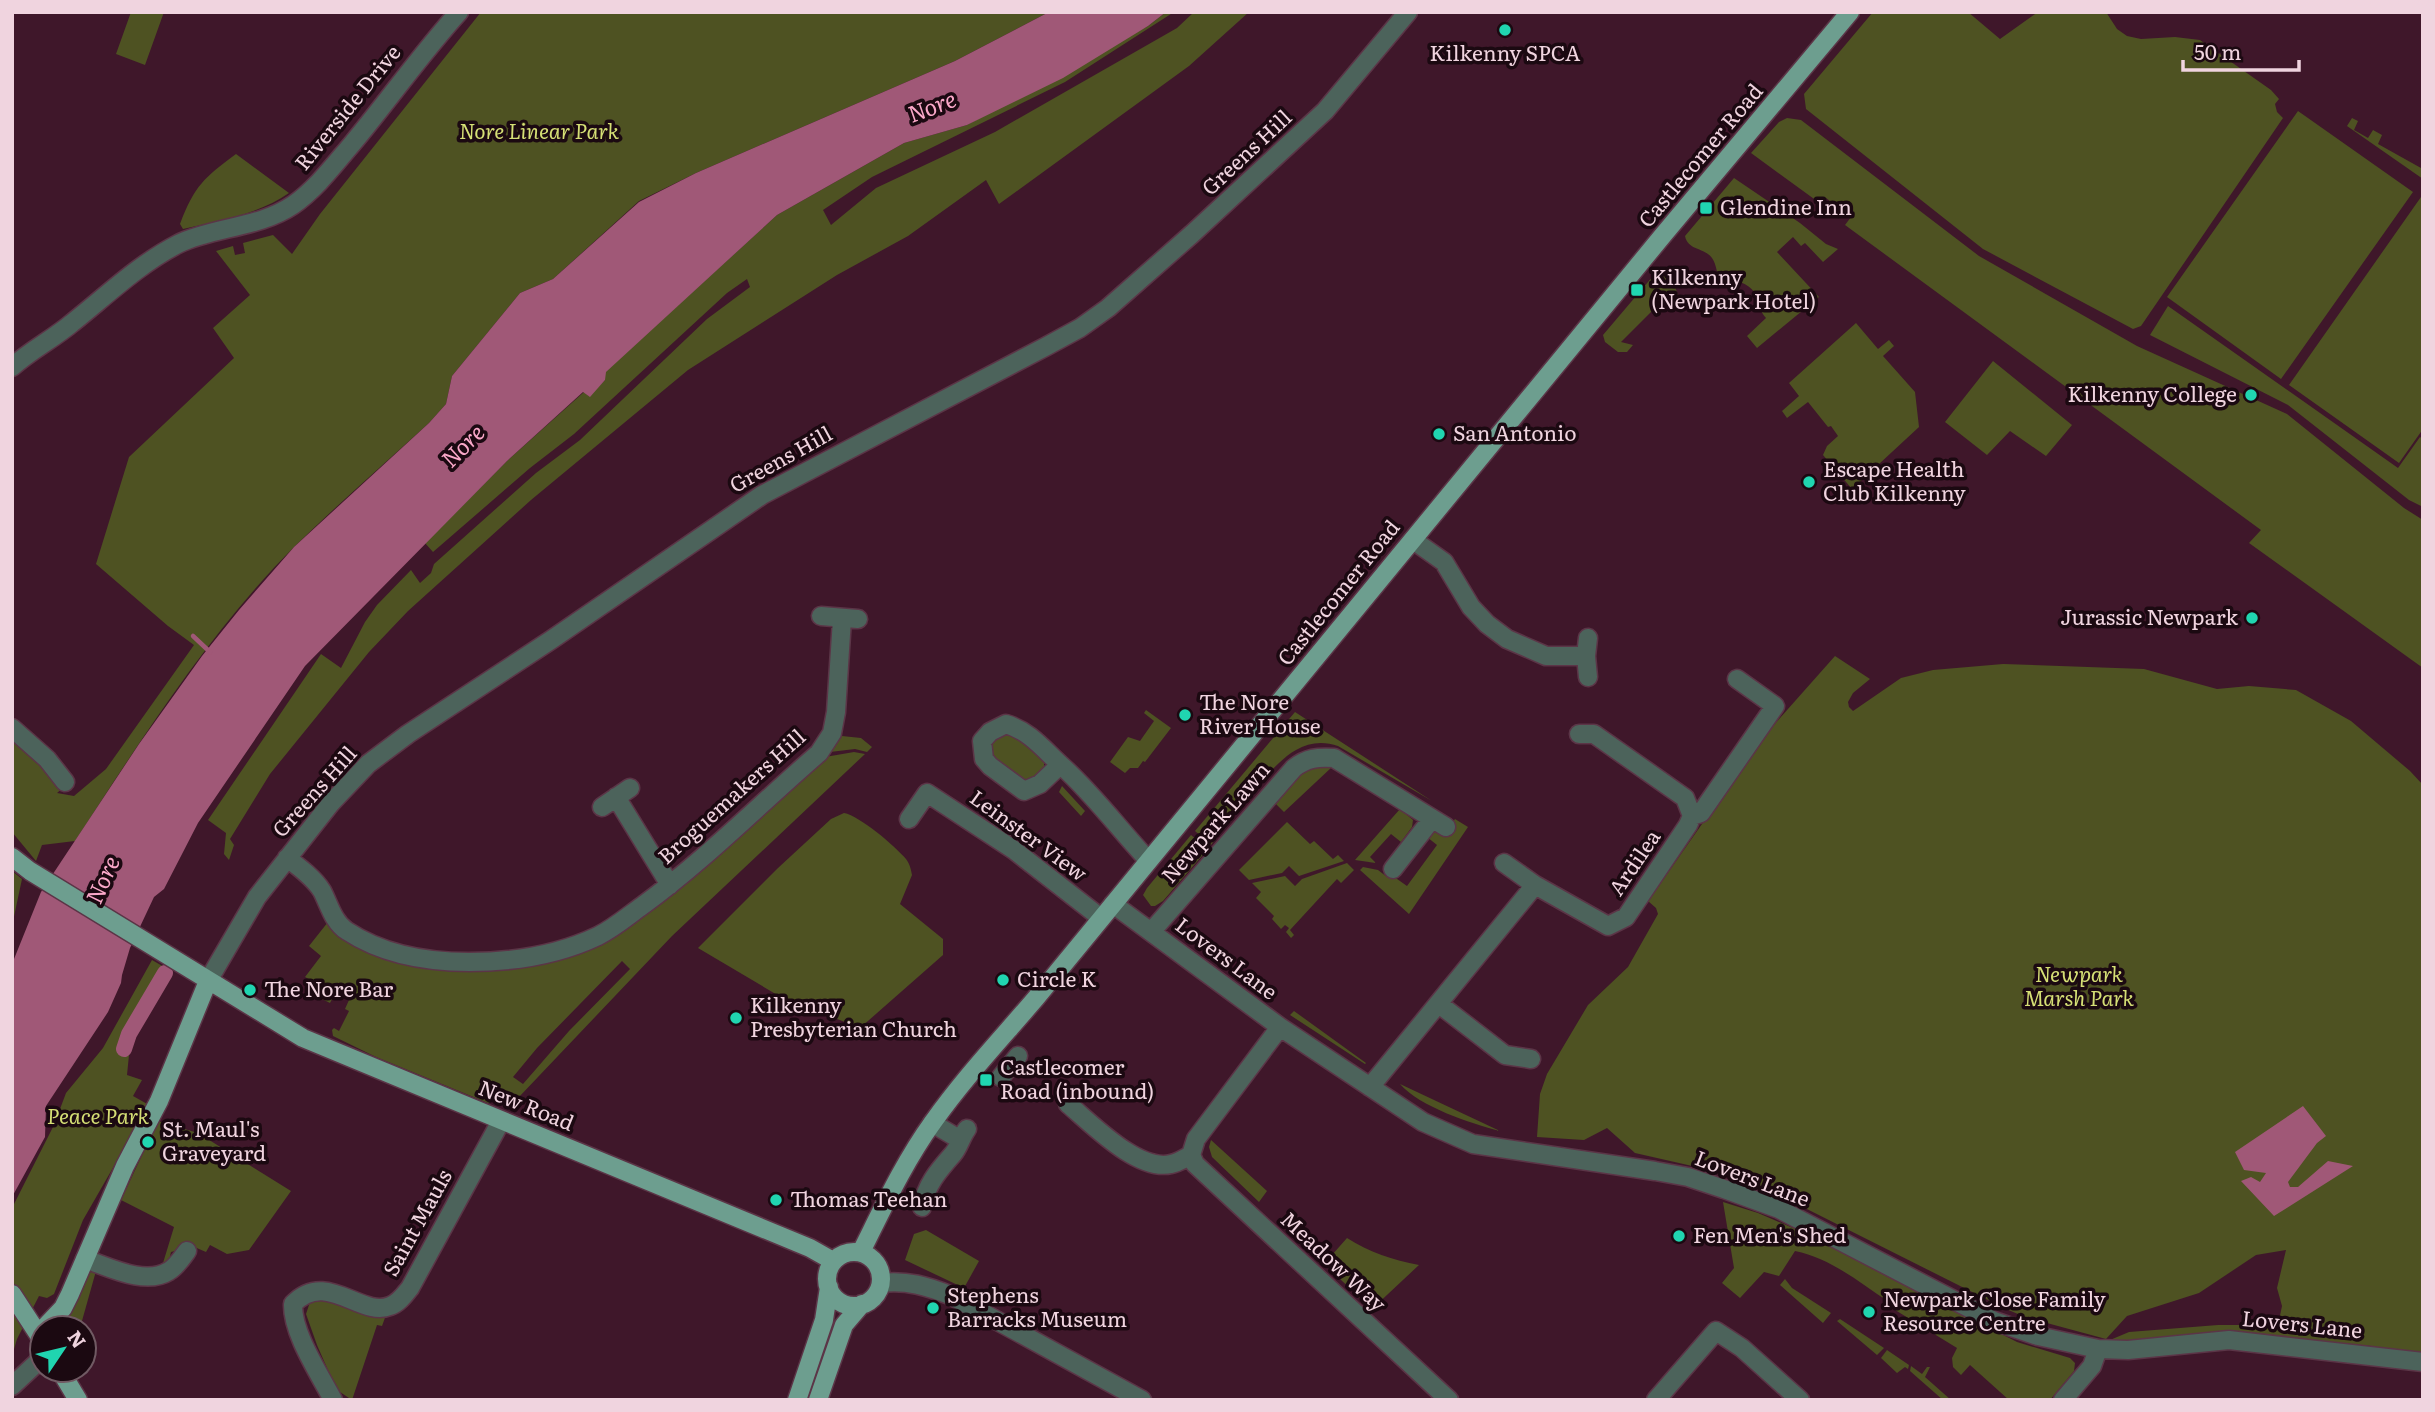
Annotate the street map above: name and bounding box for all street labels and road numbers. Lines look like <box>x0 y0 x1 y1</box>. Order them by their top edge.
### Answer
street label: Riverside Drive <box>286 37 406 176</box>
street label: Castlecomer Road <box>1630 76 1769 233</box>
street label: Greens Hill <box>1193 101 1297 201</box>
street label: Greens Hill <box>723 417 837 499</box>
street label: Castlecomer Road <box>1269 512 1406 671</box>
street label: Broguemakers Hill <box>650 720 811 870</box>
street label: Greens Hill <box>264 738 363 843</box>
street label: Newpark Lawn <box>1153 754 1276 889</box>
street label: Leinster View <box>964 781 1095 887</box>
street label: Ardilea <box>1599 822 1667 901</box>
street label: Lovers Lane <box>1170 908 1285 1006</box>
street label: New Road <box>475 1071 579 1137</box>
street label: Lovers Lane <box>1691 1141 1815 1213</box>
street label: Saint Mauls <box>374 1163 458 1281</box>
street label: Meadow Way <box>1275 1203 1395 1318</box>
street label: Lovers Lane <box>2241 1301 2364 1344</box>

